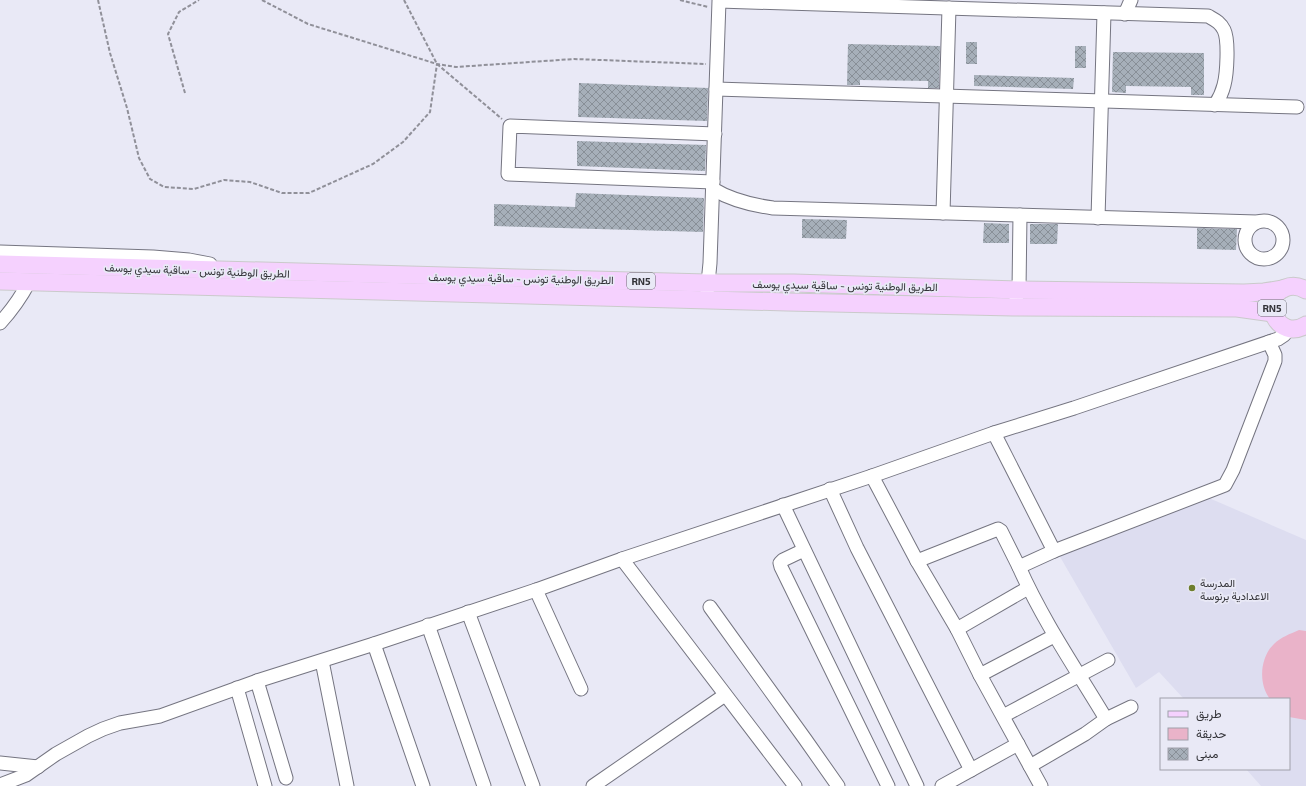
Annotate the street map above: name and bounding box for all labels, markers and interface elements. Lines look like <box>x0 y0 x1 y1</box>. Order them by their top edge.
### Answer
street label: الطريق الوطنية تونس - ساقية سيدي يوسف <box>104 260 290 284</box>
street label: الطريق الوطنية تونس - ساقية سيدي يوسف <box>428 270 614 290</box>
road number: RN5 <box>627 273 655 289</box>
street label: الطريق الوطنية تونس - ساقية سيدي يوسف <box>752 277 938 297</box>
road number: RN5 <box>1258 300 1286 316</box>
place label: المدرسة الاعدادية برنوسة <box>1200 576 1269 603</box>
marker: المدرسة الاعدادية برنوسة <box>1187 583 1197 593</box>
legend <box>1160 698 1290 770</box>
text: طريق <box>1196 706 1222 722</box>
text: حديقة <box>1196 726 1226 741</box>
text: مبنى <box>1196 746 1218 762</box>

